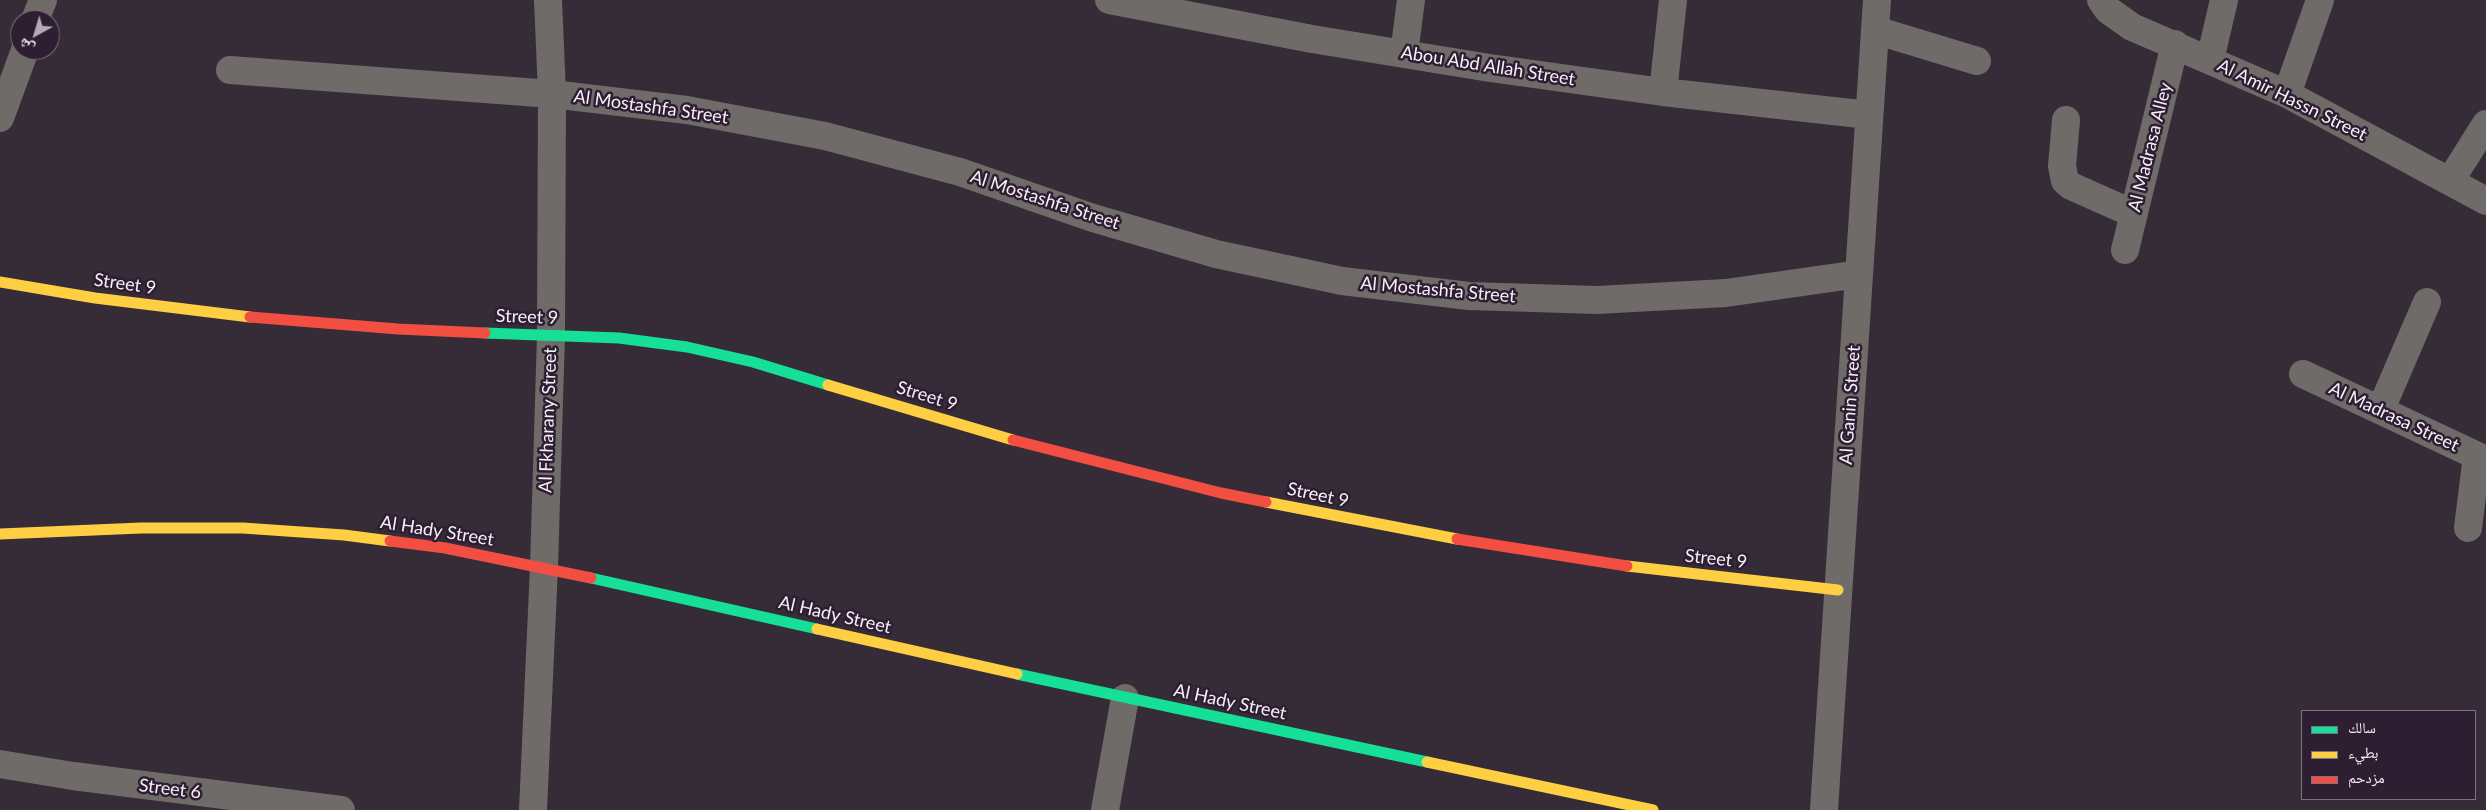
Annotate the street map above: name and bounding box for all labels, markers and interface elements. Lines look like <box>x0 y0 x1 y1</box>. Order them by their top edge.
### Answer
north arrow <box>10 10 60 60</box>
text: ش <box>15 35 37 58</box>
street label: Abou Abd Allah Street <box>1400 42 1576 90</box>
street label: Al Amir Hassn Street <box>2214 54 2370 146</box>
street label: Al Madrasa Alley <box>2124 80 2176 214</box>
street label: Al Mostashfa Street <box>572 85 730 129</box>
street label: Al Mostashfa Street <box>968 166 1122 234</box>
street label: Street 9 <box>93 269 157 299</box>
street label: Al Mostashfa Street <box>1359 272 1517 308</box>
street label: Street 9 <box>495 305 559 329</box>
street label: Al Ganin Street <box>1835 345 1865 465</box>
street label: Al Fkharany Street <box>535 347 561 493</box>
street label: Street 9 <box>894 377 960 415</box>
street label: Al Madrasa Street <box>2326 378 2462 456</box>
street label: Street 9 <box>1285 478 1351 512</box>
street label: Al Hady Street <box>379 511 495 551</box>
street label: Street 9 <box>1684 545 1748 573</box>
street label: Al Hady Street <box>777 592 893 638</box>
street label: Al Hady Street <box>1172 680 1288 724</box>
legend <box>2301 710 2476 800</box>
text: سالك <box>2348 718 2376 736</box>
text: بطيء <box>2348 743 2378 761</box>
text: مزدحم <box>2348 768 2385 786</box>
street label: Street 6 <box>138 774 202 804</box>

